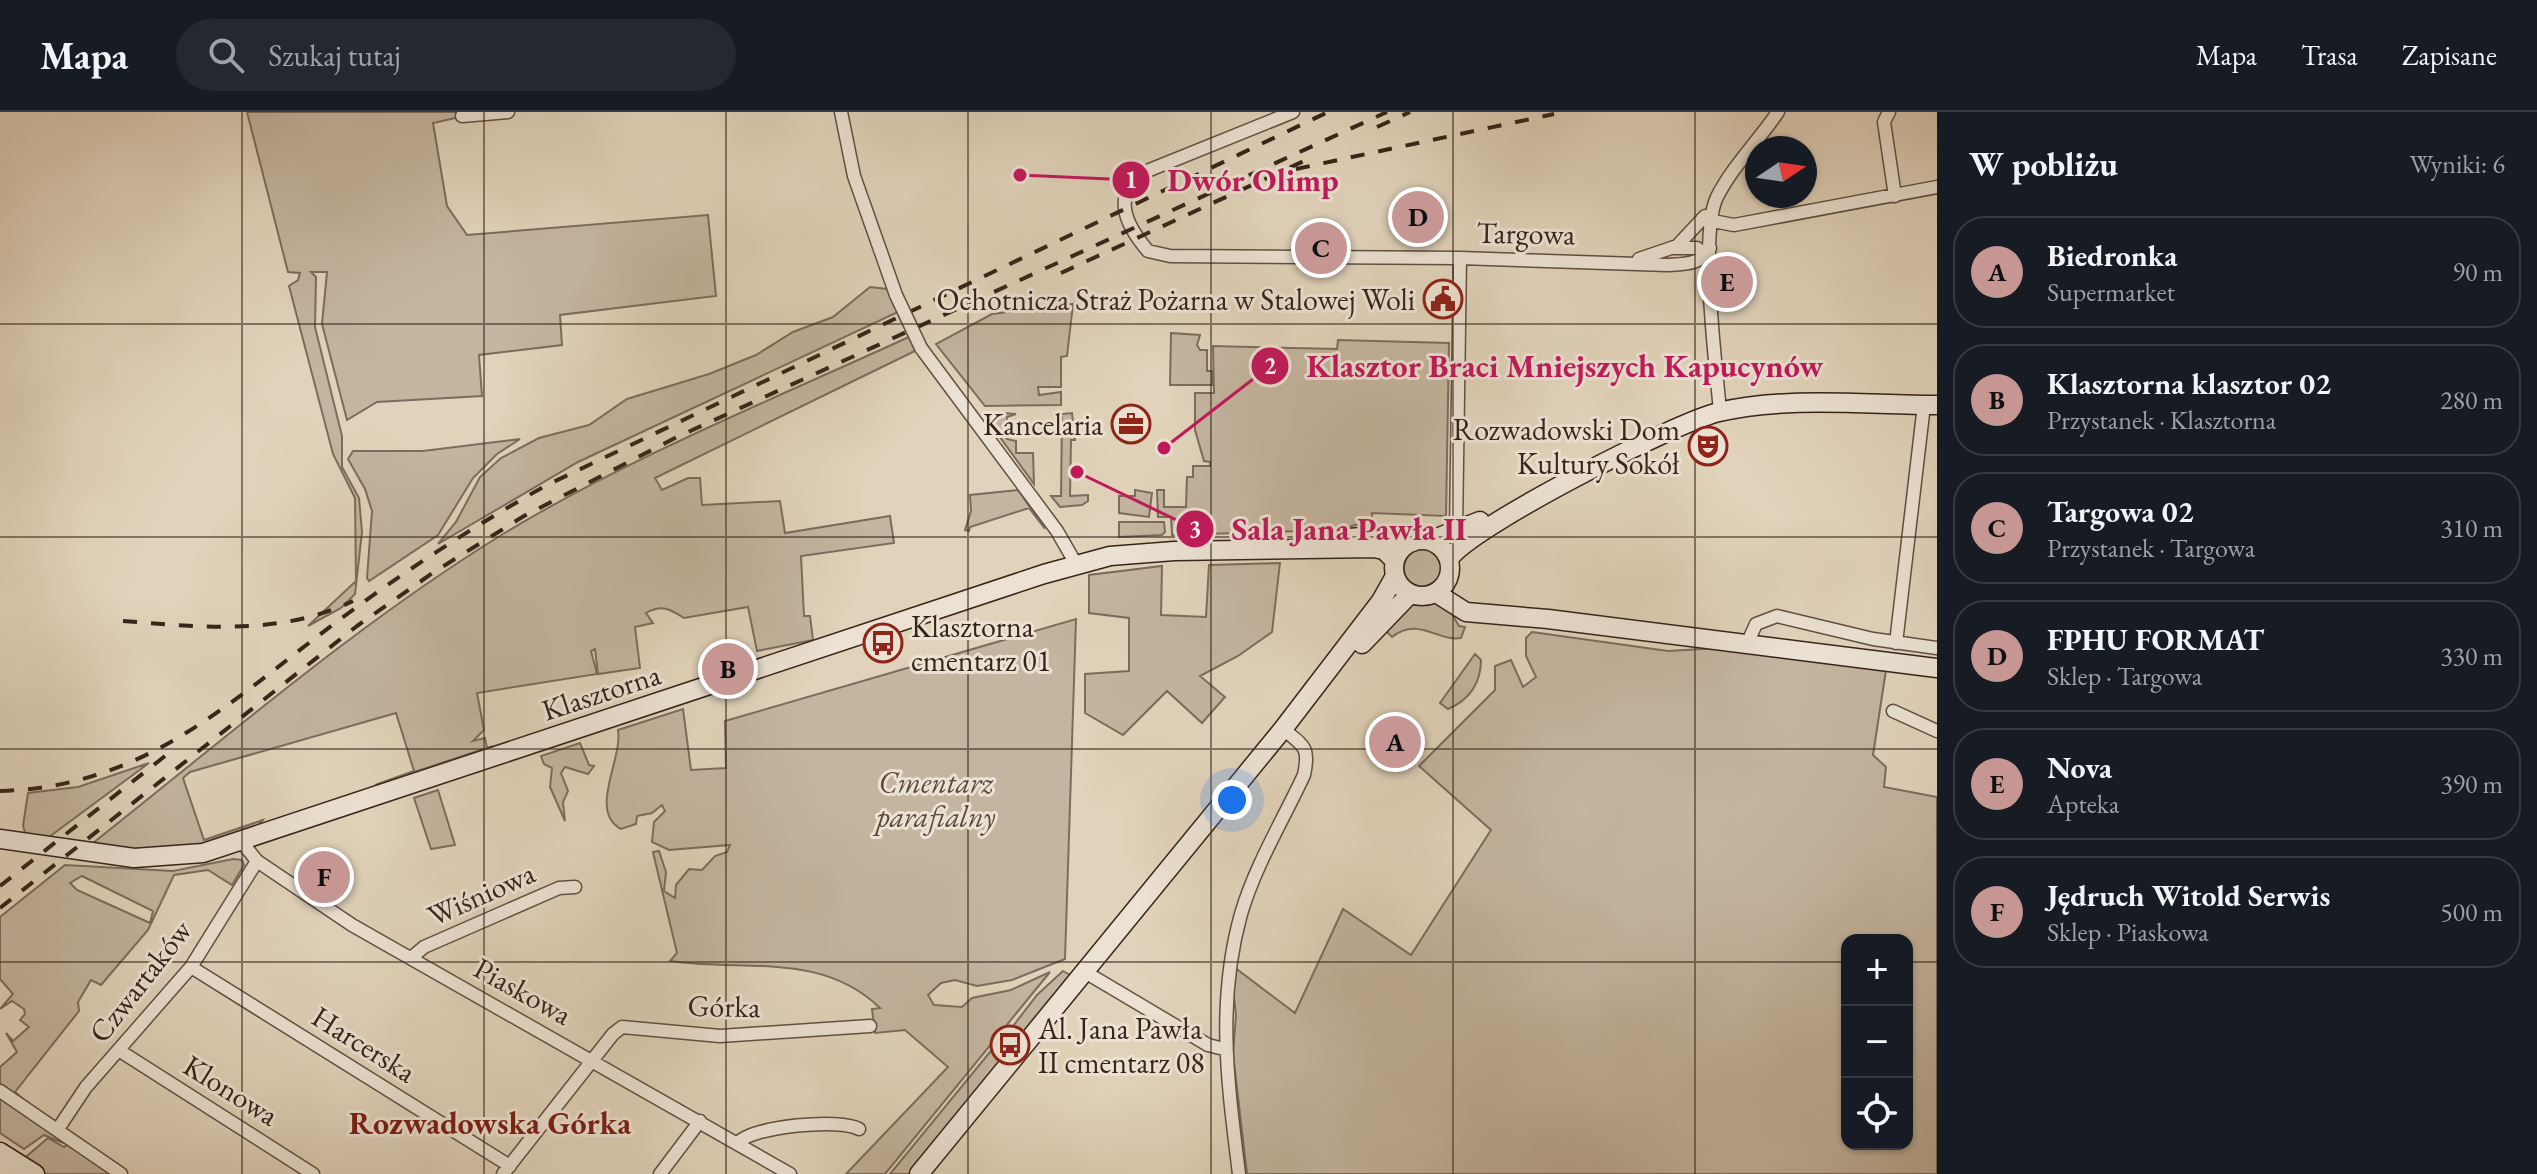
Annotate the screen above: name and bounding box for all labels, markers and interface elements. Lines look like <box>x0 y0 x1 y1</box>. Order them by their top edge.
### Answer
search box <box>176 19 736 91</box>
text: Mapa <box>40 31 128 80</box>
icon: search <box>204 33 248 77</box>
text: Szukaj tutaj <box>268 36 401 75</box>
text: Mapa <box>2196 37 2257 73</box>
text: Trasa <box>2301 37 2358 73</box>
text: Zapisane <box>2402 37 2497 73</box>
north arrow <box>1745 136 1817 208</box>
text: W pobliżu <box>1969 142 2118 186</box>
text: Wyniki: 6 <box>2410 147 2505 181</box>
callout: Dwór Olimp <box>1111 152 1355 208</box>
text: Dwór Olimp <box>1167 159 1339 201</box>
text: 1 <box>1125 164 1137 195</box>
pin: D <box>1392 187 1444 247</box>
street label: Targowa <box>1476 213 1576 253</box>
pin: C <box>1295 218 1347 278</box>
text: Biedronka <box>2047 236 2177 275</box>
pin: E <box>1701 252 1753 312</box>
text: A <box>1988 255 2006 289</box>
text: 90 m <box>2453 255 2503 289</box>
text: Supermarket <box>2047 275 2175 309</box>
public building icon: Ochotnicza Straż Pożarna w Stalowej Woli <box>1422 278 1464 320</box>
place label: Ochotnicza Straż Pożarna w Stalowej Woli <box>936 280 1415 319</box>
callout: Klasztor Braci Mniejszych Kapucynów <box>1250 338 1839 394</box>
text: Klasztor Braci Mniejszych Kapucynów <box>1307 345 1823 387</box>
text: 2 <box>1264 350 1277 381</box>
text: Klasztorna klasztor 02 <box>2047 364 2331 403</box>
text: B <box>1989 383 2005 417</box>
text: 280 m <box>2440 383 2503 417</box>
office icon: Kancelaria <box>1110 403 1152 445</box>
text: Przystanek · Klasztorna <box>2047 403 2276 437</box>
place label: Kancelaria <box>983 405 1103 444</box>
place label: Rozwadowski Dom Kultury Sokół <box>1453 410 1680 483</box>
theatre icon: Rozwadowski Dom Kultury Sokół <box>1687 425 1729 467</box>
text: Targowa 02 <box>2047 492 2194 531</box>
callout: Sala Jana Pawła II <box>1175 501 1482 557</box>
text: Sala Jana Pawła II <box>1231 508 1467 550</box>
text: C <box>1988 511 2006 545</box>
text: 310 m <box>2440 511 2503 545</box>
text: 3 <box>1189 513 1201 544</box>
text: Przystanek · Targowa <box>2047 531 2255 565</box>
place label: Klasztorna cmentarz 01 <box>911 607 1051 680</box>
text: FPHU FORMAT <box>2047 620 2264 659</box>
bus stop icon: Klasztorna cmentarz 01 <box>862 622 904 664</box>
pin: B <box>702 639 754 699</box>
text: D <box>1987 639 2007 673</box>
text: 330 m <box>2440 639 2503 673</box>
street label: Klasztorna <box>537 654 665 730</box>
text: Sklep · Targowa <box>2047 659 2202 693</box>
pin: A <box>1369 712 1421 772</box>
text: Nova <box>2047 748 2112 787</box>
park label: Cmentarz parafialny <box>873 763 995 836</box>
text: E <box>1990 767 2004 801</box>
text: 390 m <box>2440 767 2503 801</box>
your location <box>1212 780 1252 820</box>
text: Apteka <box>2047 787 2119 821</box>
pin: F <box>298 847 350 907</box>
street label: Wiśniowa <box>421 853 541 935</box>
text: Jędruch Witold Serwis <box>2047 876 2330 915</box>
text: F <box>1990 895 2004 929</box>
text: 500 m <box>2440 895 2503 929</box>
street label: Czwartaków <box>80 911 200 1050</box>
text: Sklep · Piaskowa <box>2047 915 2209 949</box>
map controls <box>1841 934 1913 1150</box>
button: + <box>1841 934 1913 1006</box>
street label: Piaskowa <box>467 948 579 1034</box>
street label: Górka <box>687 986 761 1026</box>
street label: Harcerska <box>305 997 423 1091</box>
button: − <box>1841 1006 1913 1078</box>
place label: Al. Jana Pawła II cmentarz 08 <box>1037 1009 1205 1082</box>
bus stop icon: Al. Jana Pawła II cmentarz 08 <box>989 1024 1031 1066</box>
street label: Klonowa <box>176 1046 286 1134</box>
button: locate <box>1841 1078 1913 1150</box>
district label: Rozwadowska Górka <box>349 1102 632 1144</box>

